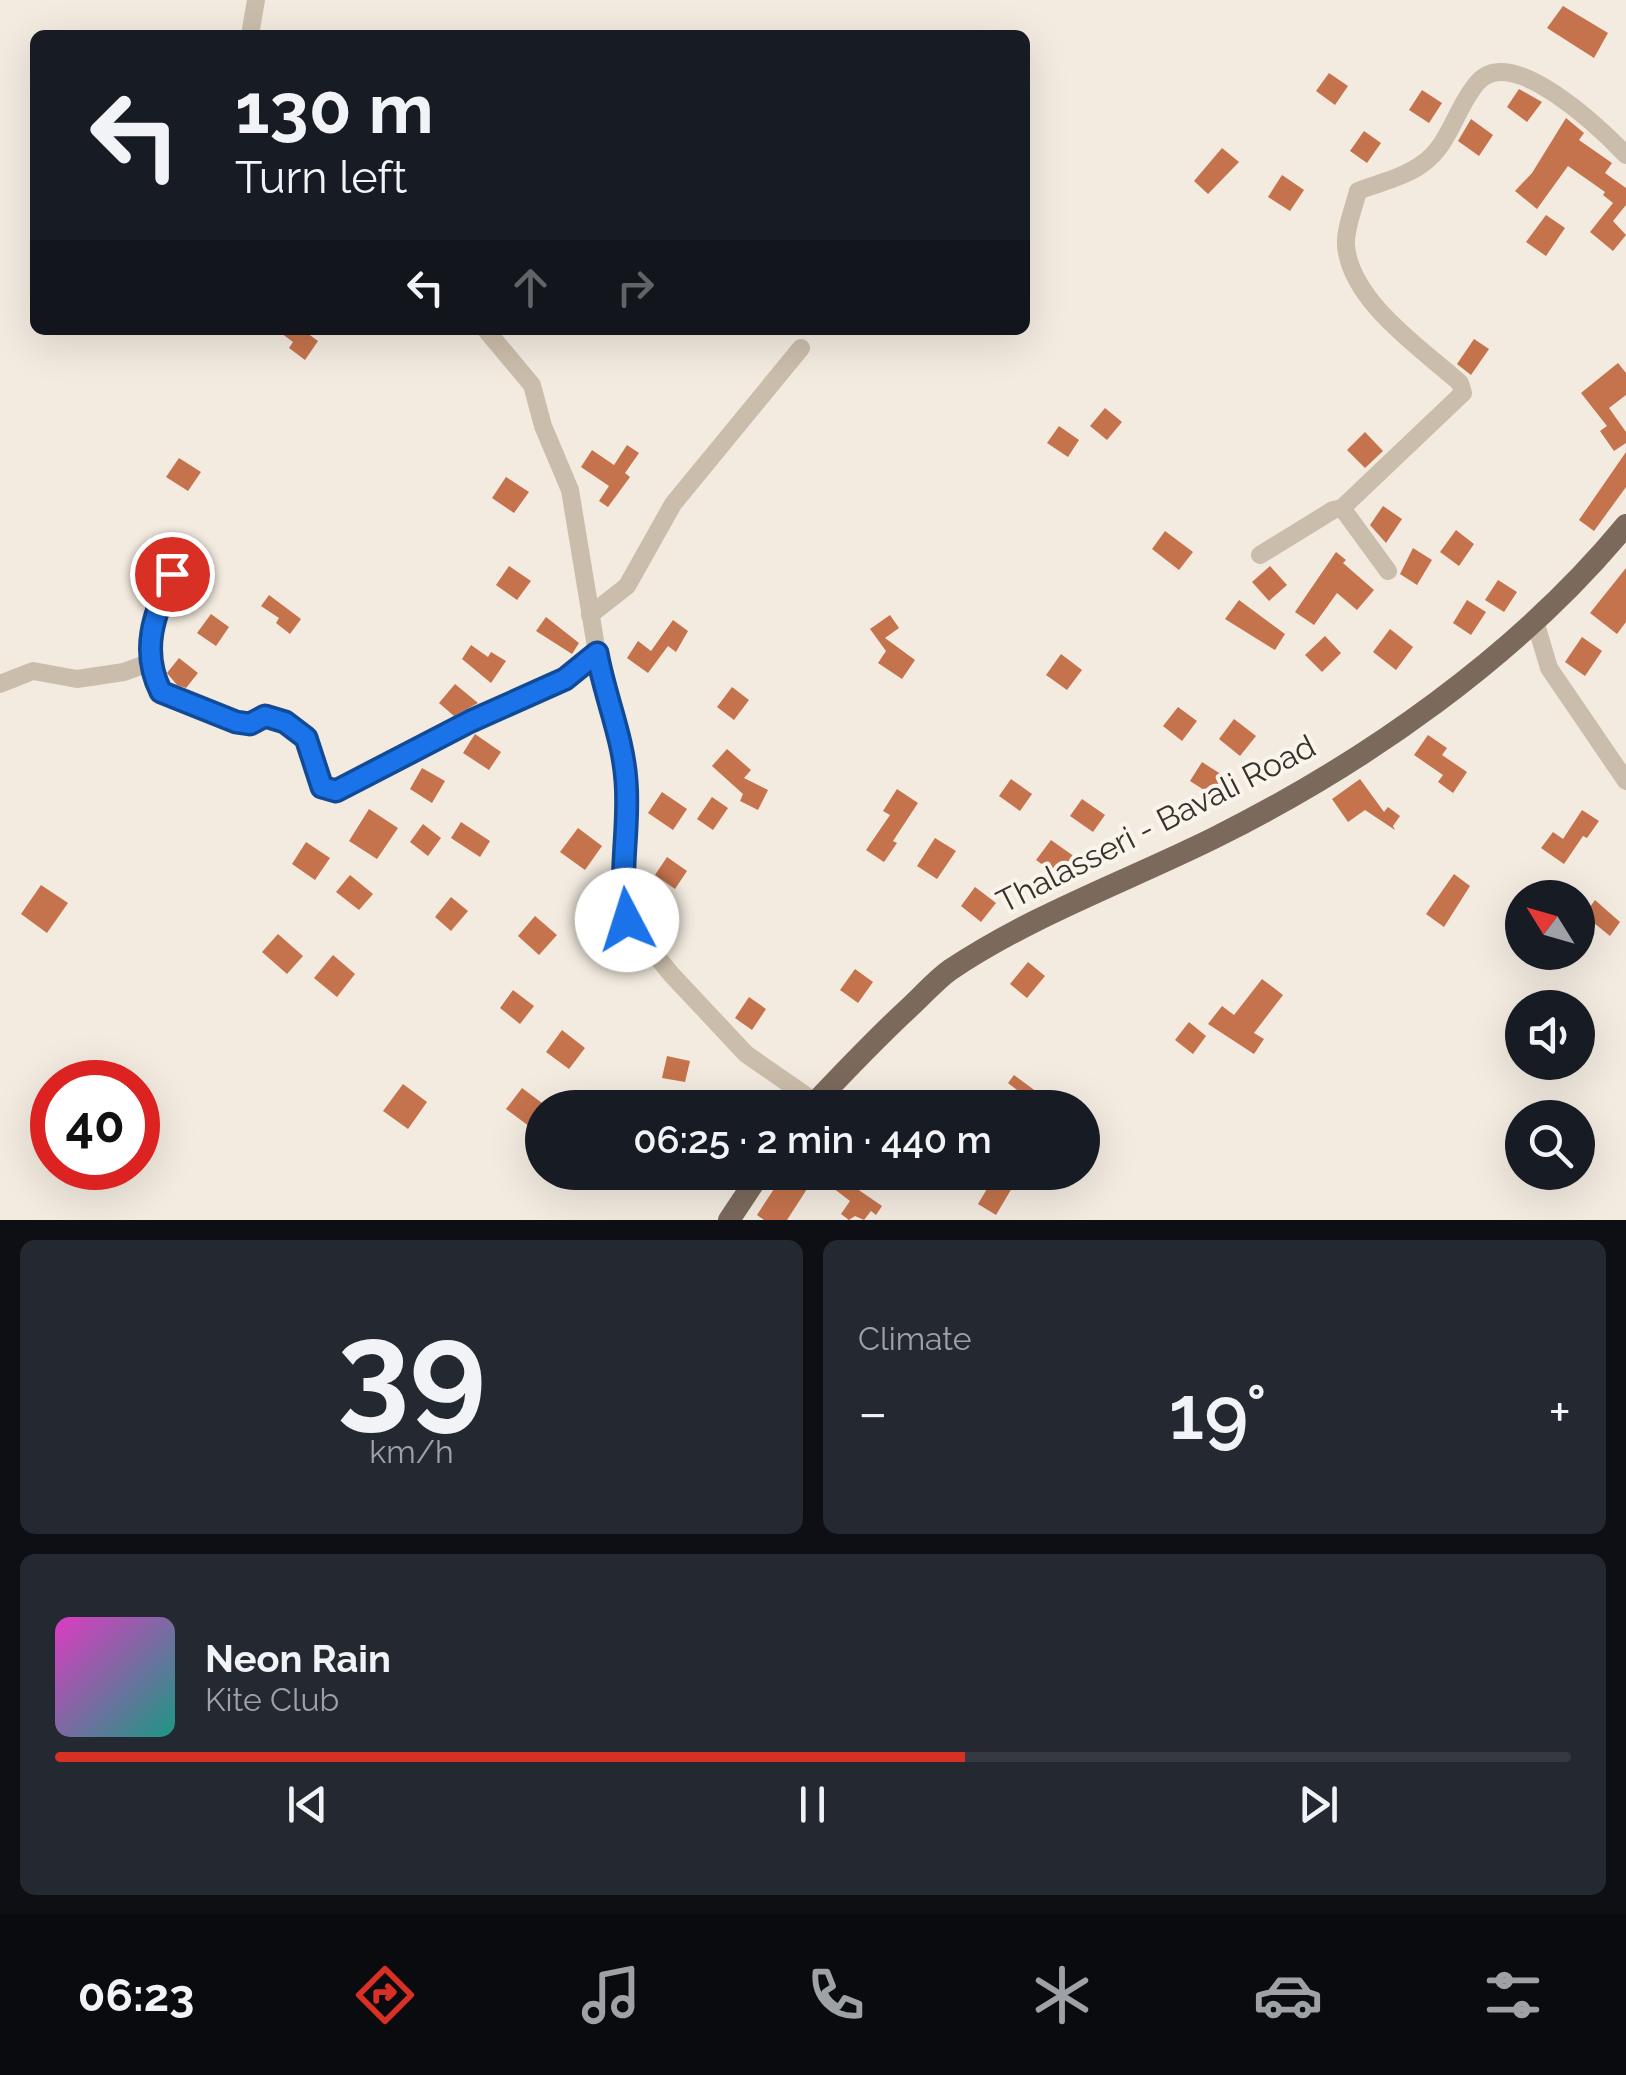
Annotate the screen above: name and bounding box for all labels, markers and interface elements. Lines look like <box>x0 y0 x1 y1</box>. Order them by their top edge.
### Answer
text: 130 m <box>235 67 434 149</box>
icon: left <box>70 70 200 200</box>
text: Turn left <box>235 151 407 204</box>
icon: left <box>398 260 453 315</box>
icon: ahead <box>503 260 558 315</box>
icon: right <box>608 260 663 315</box>
pin <box>130 532 215 617</box>
icon: arrive <box>145 547 200 602</box>
street label: Thalasseri - Bavali Road <box>990 727 1321 920</box>
position arrow <box>575 868 679 972</box>
north arrow <box>1505 880 1595 970</box>
map controls <box>1505 880 1595 1190</box>
button: sound <box>1505 990 1595 1080</box>
speed limit sign: 40 <box>30 1060 160 1190</box>
button: search <box>1505 1100 1595 1190</box>
text: 06:25 · 2 min · 440 m <box>633 1117 992 1162</box>
text: 39 <box>337 1292 486 1444</box>
text: Climate <box>858 1320 972 1357</box>
text: 19° <box>1169 1368 1267 1457</box>
text: − <box>858 1380 888 1445</box>
text: + <box>1548 1380 1571 1445</box>
text: km/h <box>369 1433 454 1470</box>
text: Neon Rain <box>205 1636 391 1681</box>
text: Kite Club <box>205 1681 339 1718</box>
icon: previous <box>280 1777 335 1832</box>
icon: pause <box>785 1777 840 1832</box>
icon: next <box>1291 1777 1346 1832</box>
icon: directions <box>350 1960 420 2030</box>
icon: music <box>576 1960 646 2030</box>
icon: phone <box>801 1960 871 2030</box>
icon: climate <box>1027 1960 1097 2030</box>
icon: car <box>1253 1960 1323 2030</box>
icon: filters <box>1478 1960 1548 2030</box>
text: 06:23 <box>78 1969 194 2022</box>

